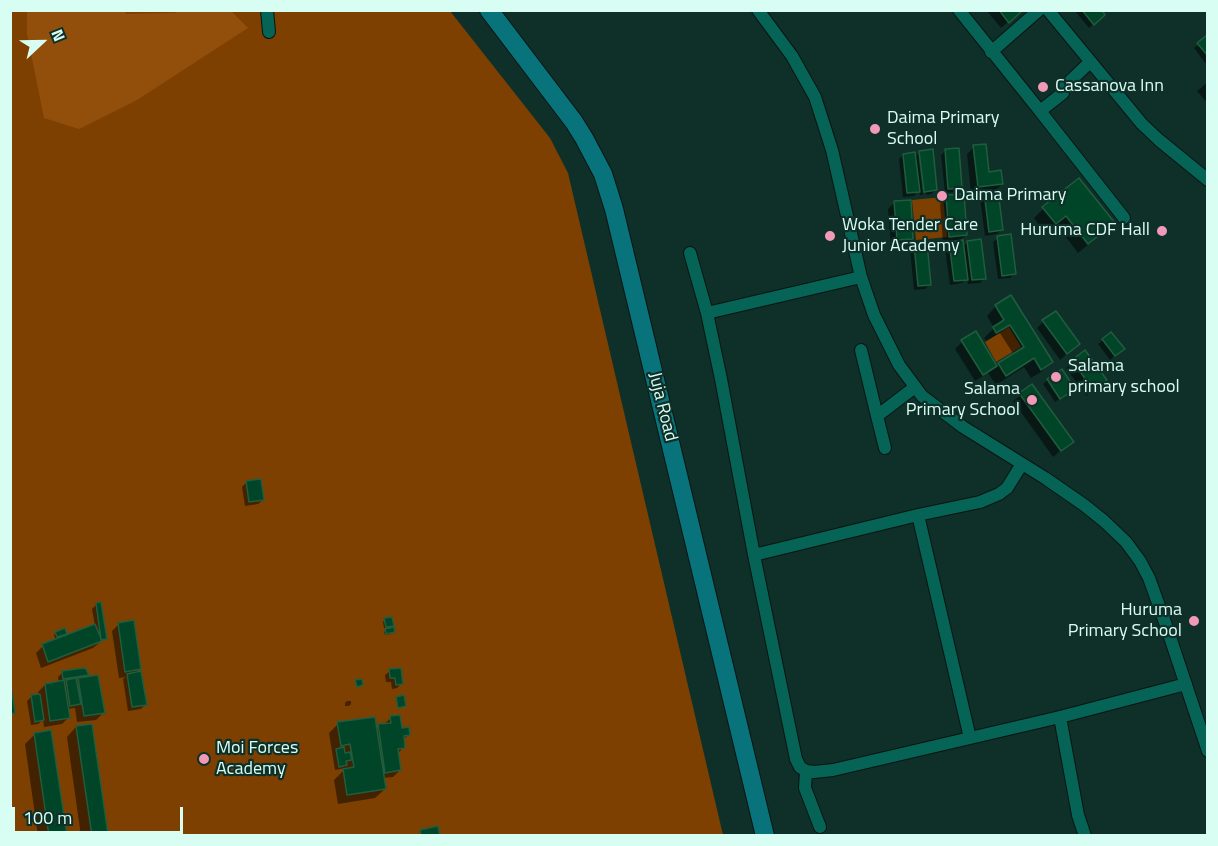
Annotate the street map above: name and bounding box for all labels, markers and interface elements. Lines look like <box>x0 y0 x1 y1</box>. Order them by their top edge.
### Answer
north arrow <box>12 12 72 72</box>
text: N <box>45 26 72 45</box>
place label: Cassanova Inn <box>1055 76 1164 98</box>
marker: Cassanova Inn <box>1036 80 1050 94</box>
place label: Daima Primary School <box>887 108 999 150</box>
marker: Daima Primary School <box>868 122 882 136</box>
place label: Daima Primary <box>954 185 1066 207</box>
marker: Daima Primary <box>935 189 949 203</box>
place label: Woka Tender Care Junior Academy <box>842 215 978 258</box>
place label: Huruma CDF Hall <box>1020 220 1150 242</box>
marker: Huruma CDF Hall <box>1155 224 1169 238</box>
marker: Woka Tender Care Junior Academy <box>823 229 837 243</box>
place label: Salama primary school <box>1068 356 1180 398</box>
street label: Juja Road <box>643 370 681 444</box>
marker: Salama primary school <box>1049 370 1063 384</box>
place label: Salama Primary School <box>906 379 1020 422</box>
marker: Salama Primary School <box>1025 393 1039 407</box>
place label: Huruma Primary School <box>1068 600 1182 642</box>
marker: Huruma Primary School <box>1187 614 1201 628</box>
place label: Moi Forces Academy <box>216 738 298 780</box>
marker: Moi Forces Academy <box>197 752 211 766</box>
scale bar <box>15 795 186 833</box>
text: 100 m <box>23 804 72 831</box>

